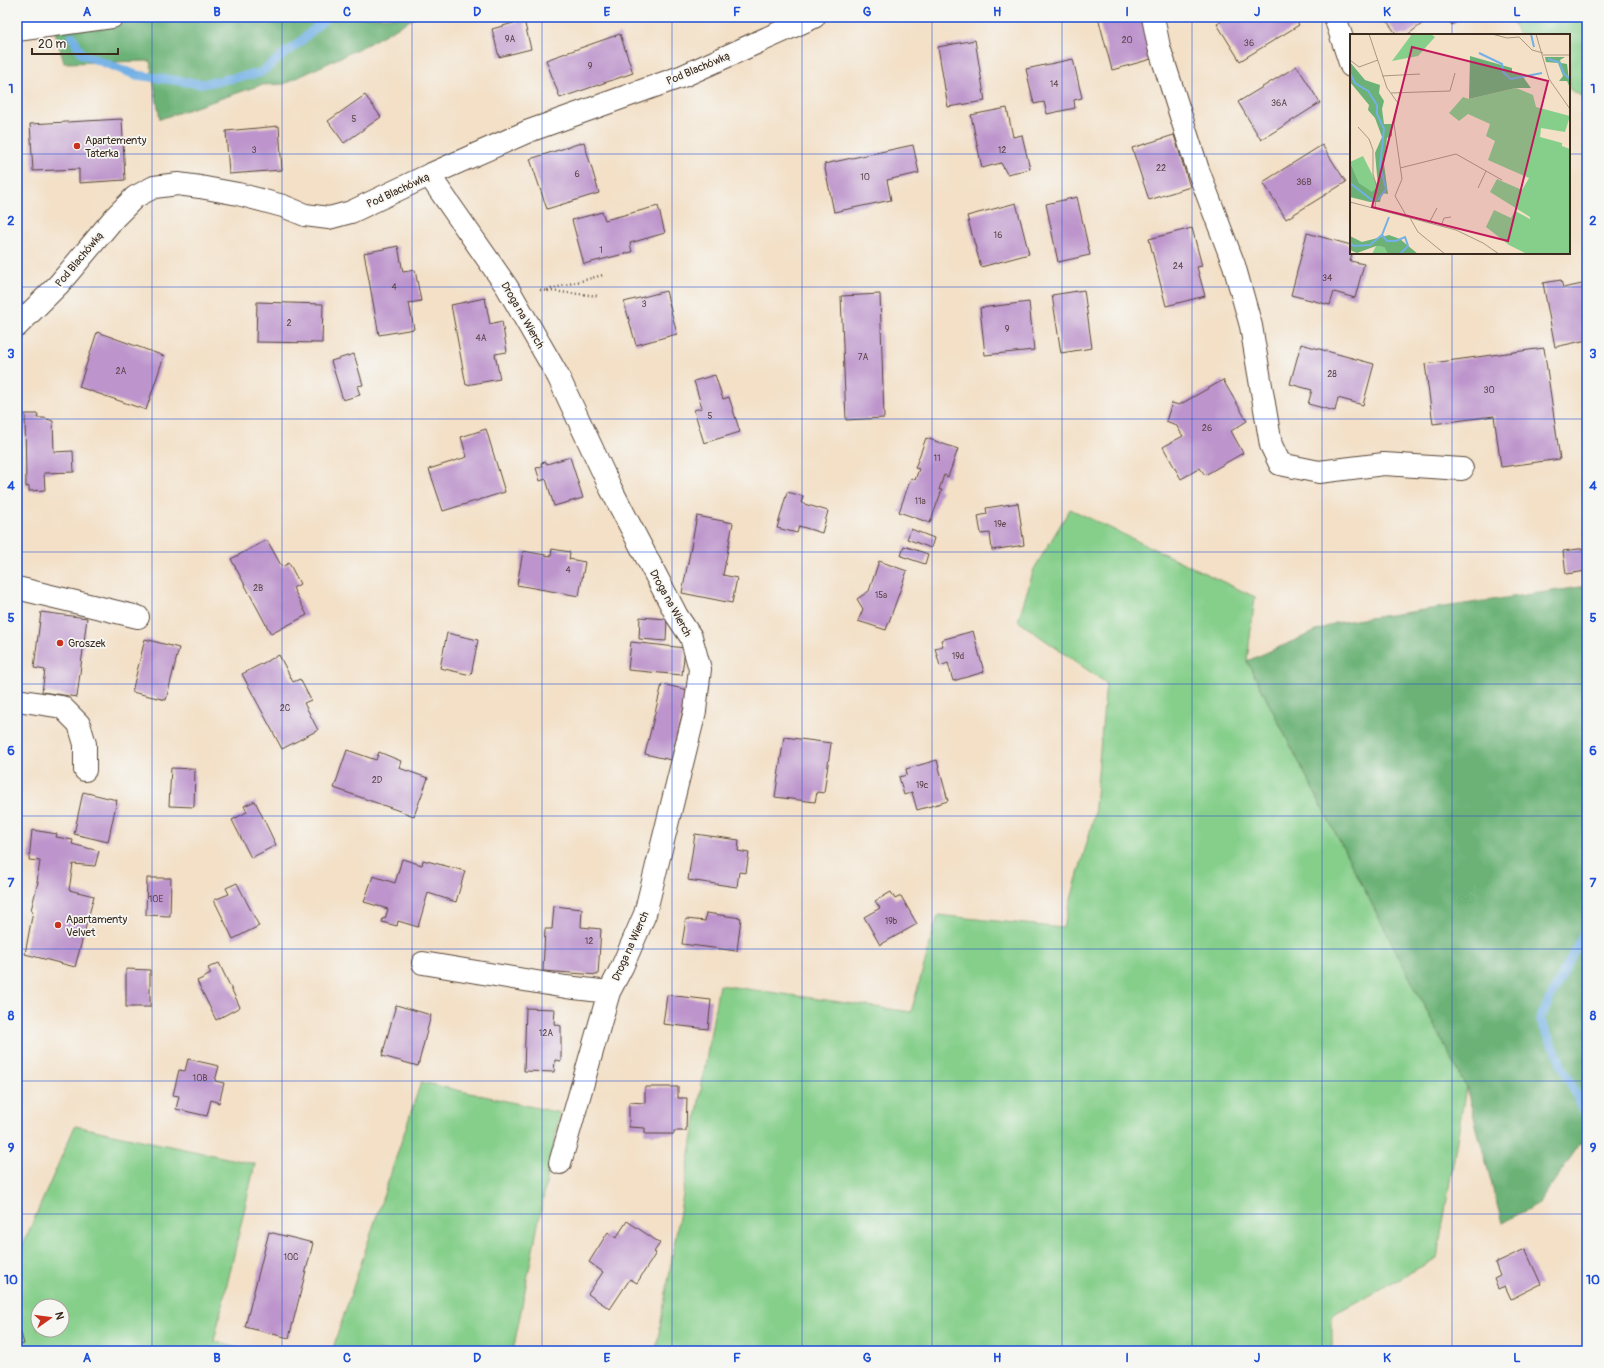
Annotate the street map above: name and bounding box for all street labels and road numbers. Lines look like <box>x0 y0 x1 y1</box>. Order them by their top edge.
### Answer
street label: Pod Blachówką <box>664 49 732 88</box>
street label: Pod Blachówką <box>365 170 432 211</box>
street label: Pod Blachówką <box>52 229 106 290</box>
street label: Droga na Wierch <box>498 280 547 351</box>
street label: Droga na Wierch <box>647 567 694 639</box>
street label: Droga na Wierch <box>609 909 652 983</box>

